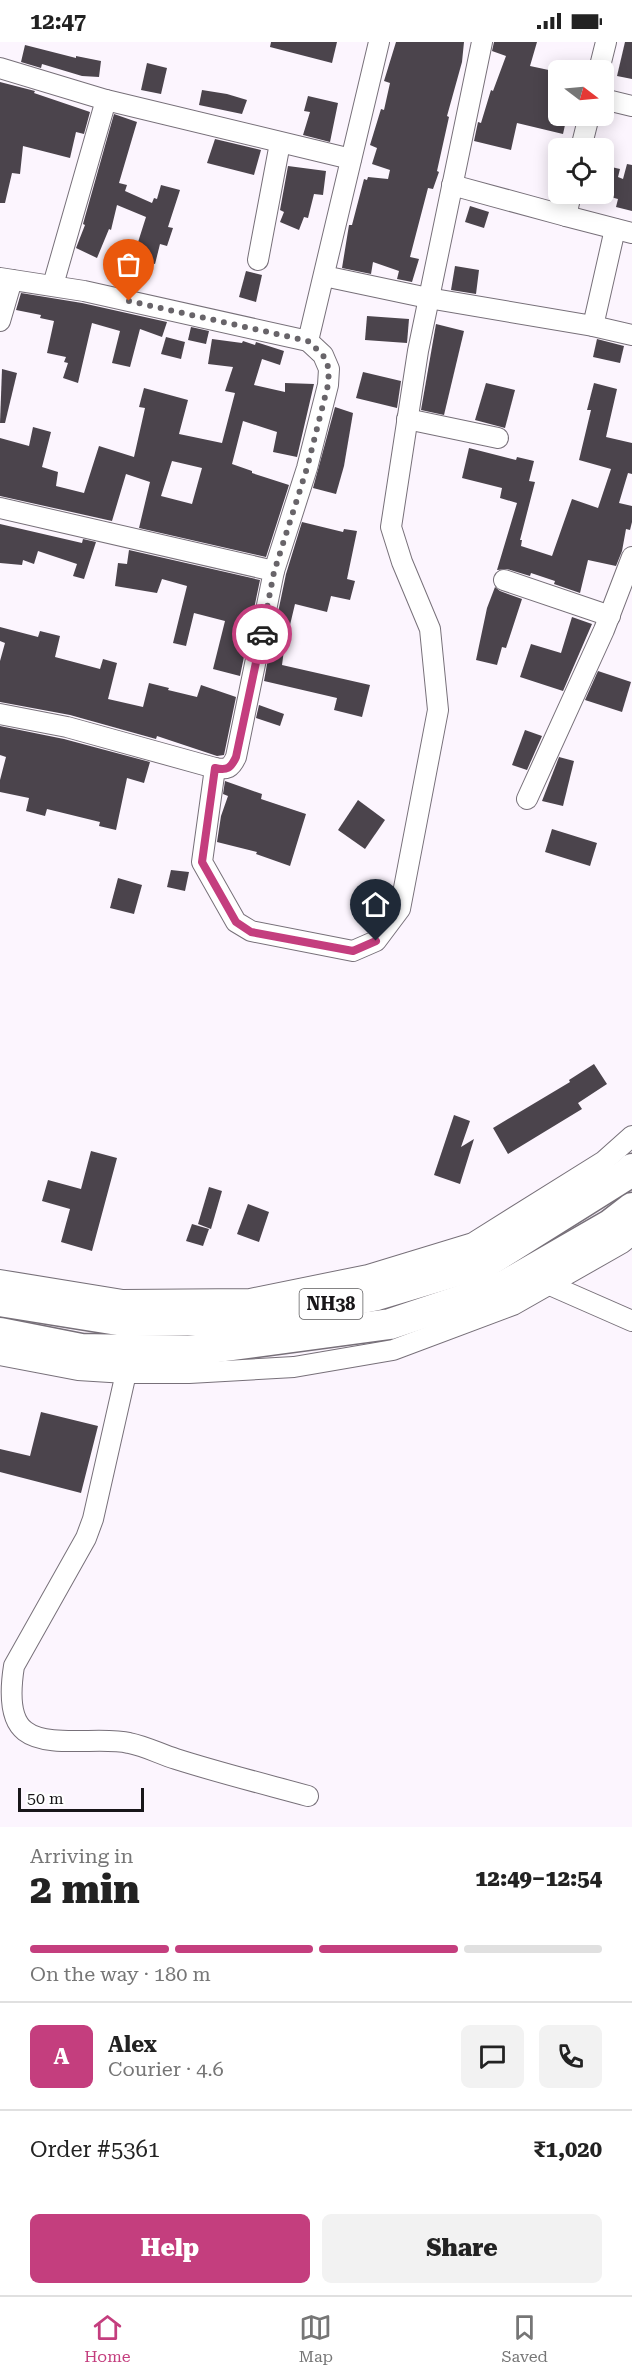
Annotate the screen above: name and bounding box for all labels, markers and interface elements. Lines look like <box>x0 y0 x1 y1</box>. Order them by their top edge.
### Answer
text: 12:47 <box>30 9 86 34</box>
north arrow <box>548 60 614 126</box>
map controls <box>548 60 614 204</box>
button: locate <box>548 138 614 204</box>
pin <box>103 239 154 301</box>
icon: bag <box>112 248 145 281</box>
courier <box>232 604 292 664</box>
icon: car <box>246 618 279 651</box>
pin <box>350 879 401 941</box>
icon: home <box>359 888 392 921</box>
road number: NH38 <box>300 1289 362 1319</box>
scale bar <box>18 1785 144 1812</box>
text: 50 m <box>27 1789 64 1808</box>
text: Arriving in <box>30 1844 133 1868</box>
text: 12:49–12:54 <box>475 1866 602 1891</box>
text: 2 min <box>30 1867 140 1913</box>
text: On the way · 180 m <box>30 1962 211 1986</box>
button: chat <box>461 2025 524 2088</box>
button: phone <box>539 2025 602 2088</box>
text: Alex <box>108 2032 157 2057</box>
text: A <box>54 2044 69 2069</box>
text: Courier · 4.6 <box>108 2057 224 2081</box>
text: Order #5361 <box>30 2137 160 2162</box>
text: ₹1,020 <box>533 2137 602 2162</box>
button: Help <box>30 2214 310 2283</box>
button: Share <box>322 2214 602 2283</box>
tab: Home <box>84 2311 131 2366</box>
tab: Map <box>299 2311 333 2366</box>
tab: Saved <box>501 2311 548 2366</box>

